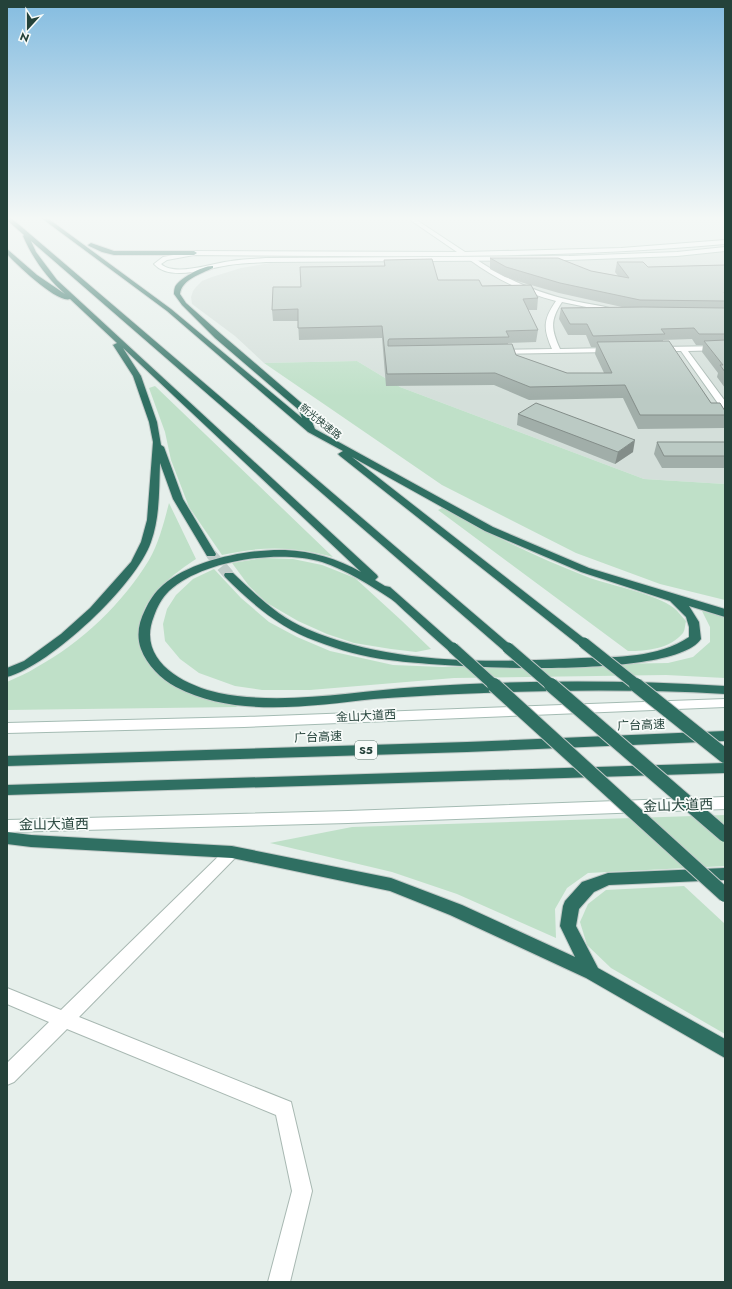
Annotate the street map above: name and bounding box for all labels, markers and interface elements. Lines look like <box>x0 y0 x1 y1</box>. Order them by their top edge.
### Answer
north arrow <box>8 8 48 48</box>
text: N <box>17 28 31 46</box>
street label: 新光快速路 <box>297 400 345 443</box>
street label: 金山大道西 <box>336 705 396 727</box>
street label: 广台高速 <box>617 715 665 735</box>
street label: 广台高速 <box>294 727 342 747</box>
road number: S5 <box>355 741 377 759</box>
street label: 金山大道西 <box>643 794 713 816</box>
street label: 金山大道西 <box>19 813 89 835</box>

